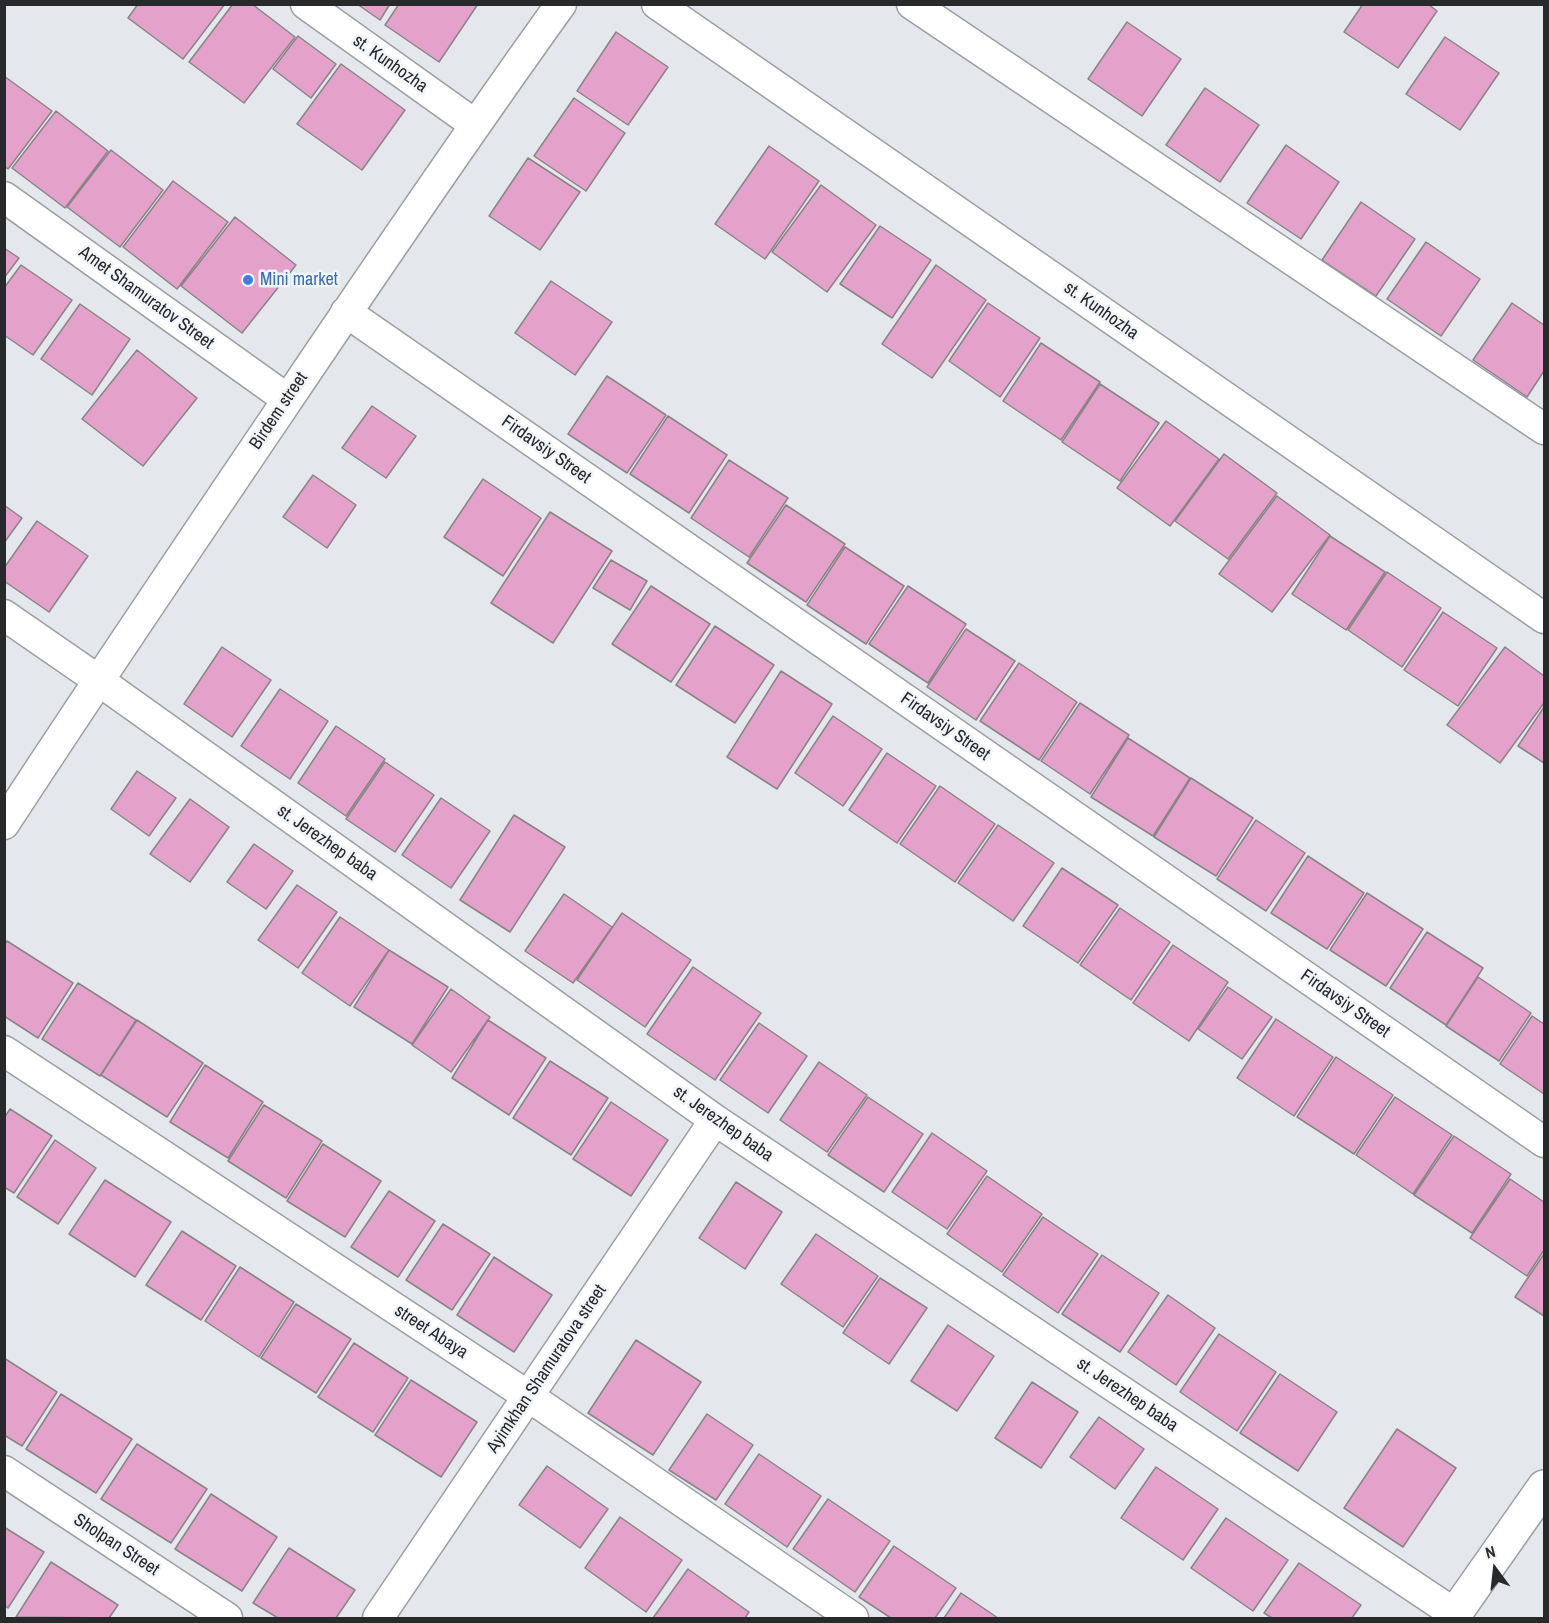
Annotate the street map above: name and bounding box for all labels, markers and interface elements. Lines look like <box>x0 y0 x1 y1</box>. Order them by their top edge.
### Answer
street label: st. Kunhozha <box>349 30 431 98</box>
street label: Amet Shamuratov Street <box>74 242 218 354</box>
place label: Mini market <box>260 269 338 291</box>
marker: Mini market <box>241 273 255 287</box>
street label: st. Kunhozha <box>1060 277 1142 345</box>
street label: Birdem street <box>245 368 313 454</box>
street label: Firdavsiy Street <box>497 411 595 489</box>
street label: Firdavsiy Street <box>896 688 994 766</box>
street label: st. Jerezhep baba <box>273 801 381 885</box>
street label: Firdavsiy Street <box>1296 965 1394 1043</box>
street label: st. Jerezhep baba <box>669 1082 777 1166</box>
street label: Ayimkhan Shamuratova street <box>483 1281 611 1457</box>
street label: street Abaya <box>390 1300 472 1364</box>
street label: st. Jerezhep baba <box>1072 1353 1182 1437</box>
street label: Sholpan Street <box>69 1509 163 1581</box>
north arrow <box>1465 1539 1525 1599</box>
text: N <box>1483 1540 1498 1563</box>

